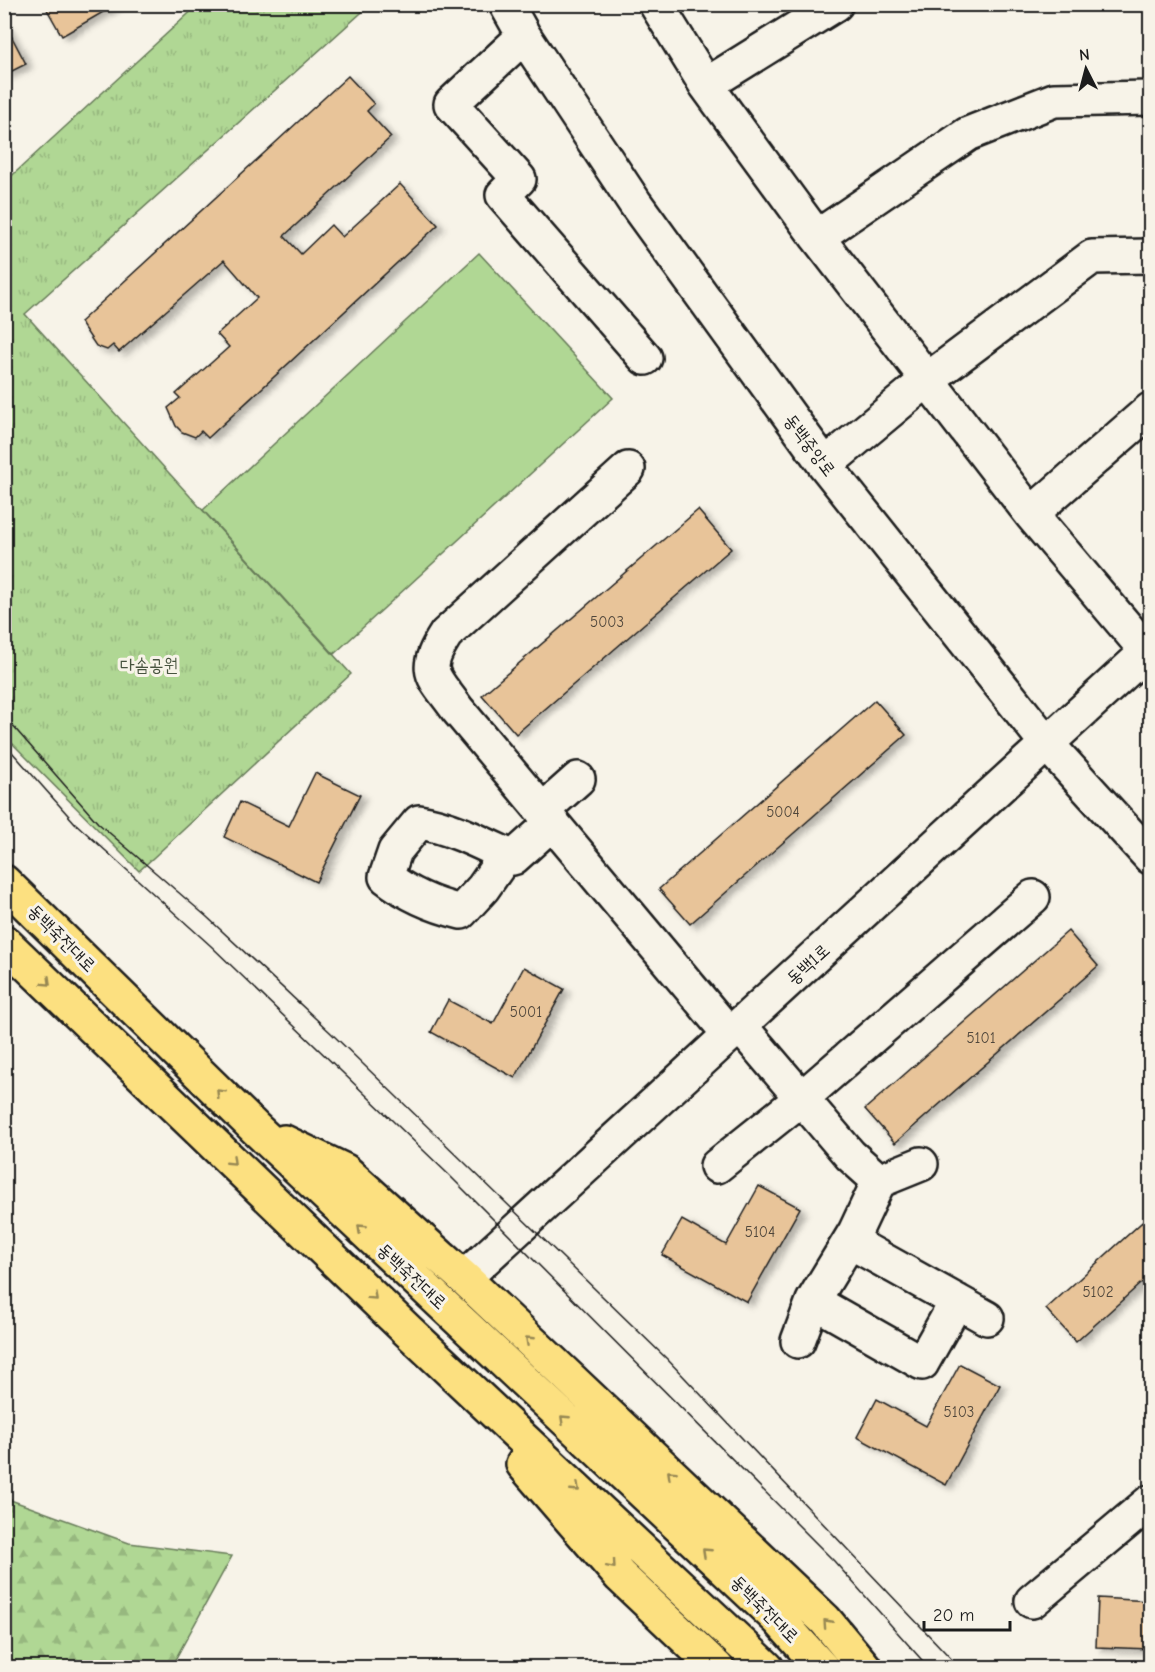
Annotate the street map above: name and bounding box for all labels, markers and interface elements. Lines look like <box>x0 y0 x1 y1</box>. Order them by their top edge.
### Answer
north arrow <box>1056 39 1116 99</box>
text: N <box>1078 46 1091 65</box>
street label: 동백중앙로 <box>779 410 840 481</box>
house number: 5003 <box>590 613 624 631</box>
park label: 다솜공원 <box>120 655 178 676</box>
house number: 5004 <box>766 803 800 821</box>
street label: 동백죽전대로 <box>23 900 100 977</box>
street label: 동백1로 <box>783 940 834 989</box>
one-way arrow <box>40 975 50 986</box>
house number: 5001 <box>510 1003 542 1021</box>
house number: 5101 <box>966 1029 996 1047</box>
one-way arrow <box>216 1089 226 1100</box>
one-way arrow <box>226 1154 236 1165</box>
house number: 5104 <box>745 1223 775 1241</box>
one-way arrow <box>357 1224 368 1235</box>
street label: 동백죽전대로 <box>373 1239 451 1314</box>
house number: 5102 <box>1082 1283 1114 1301</box>
one-way arrow <box>365 1289 376 1300</box>
one-way arrow <box>526 1336 537 1347</box>
house number: 5103 <box>944 1403 974 1421</box>
one-way arrow <box>560 1415 571 1426</box>
one-way arrow <box>667 1470 677 1481</box>
one-way arrow <box>569 1480 580 1491</box>
one-way arrow <box>703 1548 713 1559</box>
one-way arrow <box>604 1559 615 1570</box>
street label: 동백죽전대로 <box>726 1571 803 1648</box>
scale bar <box>924 1594 1010 1632</box>
text: 20 m <box>933 1605 974 1626</box>
one-way arrow <box>823 1619 834 1630</box>

